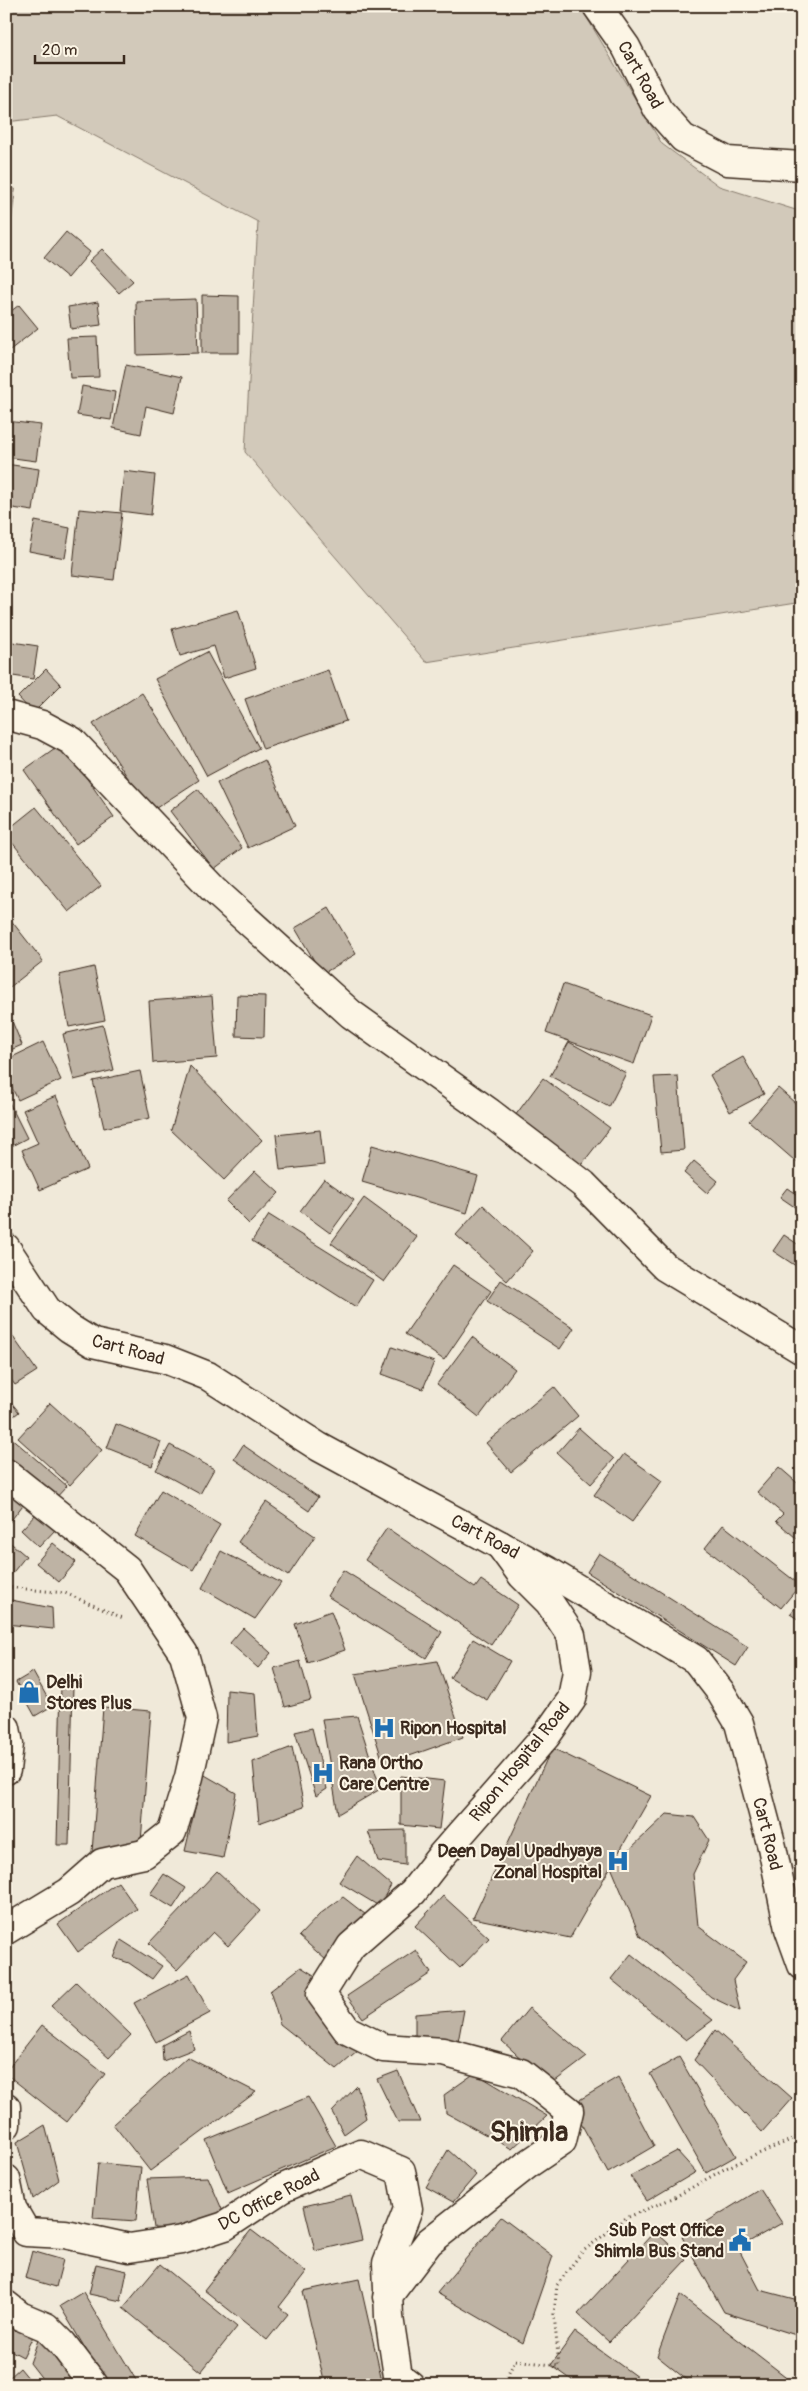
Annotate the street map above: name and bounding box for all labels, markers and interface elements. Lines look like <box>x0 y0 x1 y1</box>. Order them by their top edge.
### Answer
scale bar <box>35 32 124 64</box>
street label: Cart Road <box>612 37 668 113</box>
text: 20 m <box>42 41 77 60</box>
street label: Cart Road <box>89 1329 167 1371</box>
street label: Cart Road <box>447 1509 523 1565</box>
place label: Delhi Stores Plus <box>46 1671 133 1715</box>
shop icon: Delhi Stores Plus <box>16 1679 42 1705</box>
street label: Ripon Hospital Road <box>465 1697 575 1827</box>
hospital icon: Ripon Hospital <box>371 1715 397 1741</box>
place label: Ripon Hospital <box>400 1717 506 1740</box>
place label: Rana Ortho Care Centre <box>339 1752 430 1796</box>
hospital icon: Rana Ortho Care Centre <box>310 1760 336 1786</box>
street label: Cart Road <box>747 1795 787 1873</box>
place label: Deen Dayal Upadhyaya Zonal Hospital <box>437 1840 603 1884</box>
hospital icon: Deen Dayal Upadhyaya Zonal Hospital <box>605 1848 631 1874</box>
district label: Shimla <box>490 2115 568 2150</box>
street label: DC Office Road <box>214 2164 324 2236</box>
place label: Sub Post Office Shimla Bus Stand <box>594 2219 725 2263</box>
public building icon: Sub Post Office Shimla Bus Stand <box>727 2227 753 2253</box>

